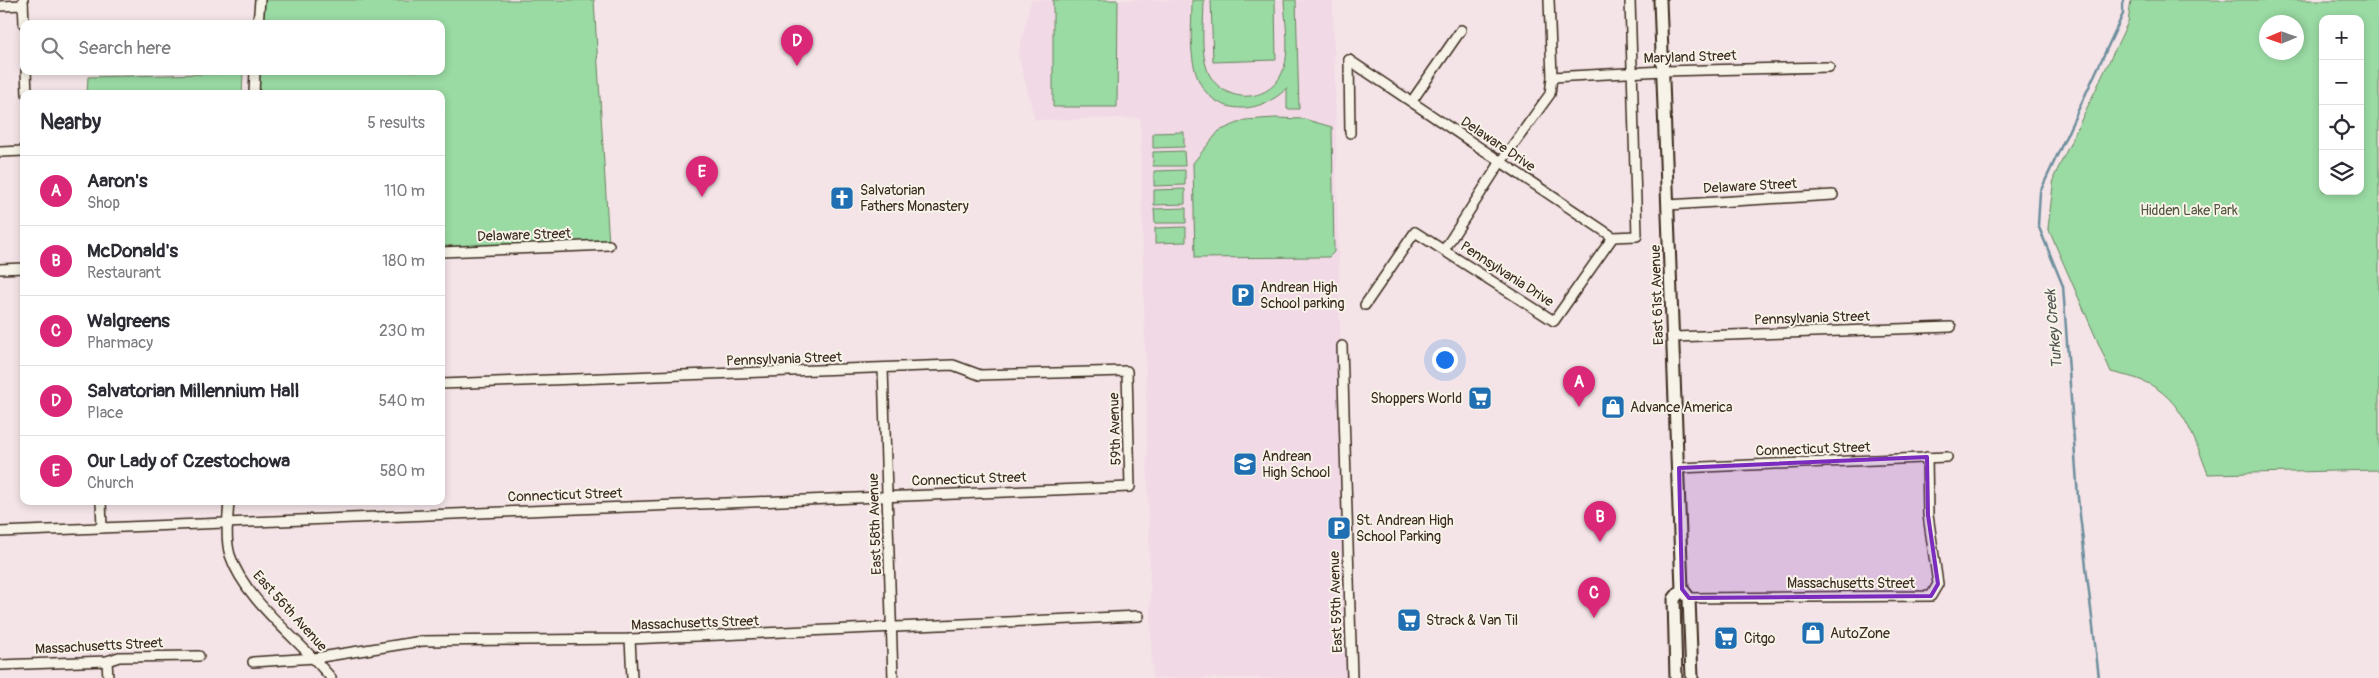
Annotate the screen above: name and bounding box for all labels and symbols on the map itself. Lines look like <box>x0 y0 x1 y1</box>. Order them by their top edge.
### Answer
north arrow <box>2259 15 2304 60</box>
pin: D <box>781 25 813 66</box>
street label: Maryland Street <box>1643 47 1737 67</box>
street label: Delaware Drive <box>1458 113 1538 175</box>
pin: E <box>686 156 718 197</box>
street label: Delaware Street <box>1703 175 1798 197</box>
place label: Salvatorian Fathers Monastery <box>860 182 969 215</box>
church icon: Salvatorian Fathers Monastery <box>829 185 855 211</box>
park label: Hidden Lake Park <box>2140 202 2238 219</box>
street label: Delaware Street <box>477 225 572 245</box>
street label: Pennsylvania Drive <box>1457 238 1557 311</box>
street label: East 61st Avenue <box>1647 244 1667 345</box>
place label: Andrean High School parking <box>1260 279 1345 312</box>
parking icon: Andrean High School parking <box>1230 282 1256 308</box>
water label: Turkey Creek <box>2041 287 2067 369</box>
street label: Pennsylvania Street <box>1754 307 1871 329</box>
your location <box>1432 347 1458 373</box>
street label: Pennsylvania Street <box>726 348 843 370</box>
pin: A <box>1563 366 1595 407</box>
supermarket icon: Shoppers World <box>1467 385 1493 411</box>
place label: Shoppers World <box>1371 390 1462 407</box>
street label: 59th Avenue <box>1105 392 1125 466</box>
shop icon: Advance America <box>1600 394 1626 420</box>
place label: Advance America <box>1630 399 1733 416</box>
street label: Connecticut Street <box>1755 438 1871 459</box>
place label: Andrean High School <box>1262 448 1330 481</box>
school or university icon: Andrean High School <box>1232 451 1258 477</box>
street label: Connecticut Street <box>911 468 1027 489</box>
street label: East 58th Avenue <box>865 473 885 575</box>
street label: Connecticut Street <box>507 484 623 505</box>
pin: B <box>1584 501 1616 542</box>
place label: St. Andrean High School Parking <box>1356 512 1454 545</box>
parking icon: St. Andrean High School Parking <box>1326 515 1352 541</box>
street label: East 59th Avenue <box>1326 551 1346 653</box>
street label: East 56th Avenue <box>249 567 331 655</box>
street label: Massachusetts Street <box>1787 575 1915 592</box>
pin: C <box>1578 577 1610 618</box>
supermarket icon: Strack & Van Til <box>1396 607 1422 633</box>
street label: Massachusetts Street <box>631 612 760 634</box>
place label: Strack & Van Til <box>1426 612 1518 629</box>
shop icon: AutoZone <box>1800 620 1826 646</box>
supermarket icon: Citgo <box>1713 625 1739 651</box>
place label: AutoZone <box>1830 625 1890 642</box>
place label: Citgo <box>1744 630 1776 647</box>
street label: Massachusetts Street <box>35 634 164 658</box>

